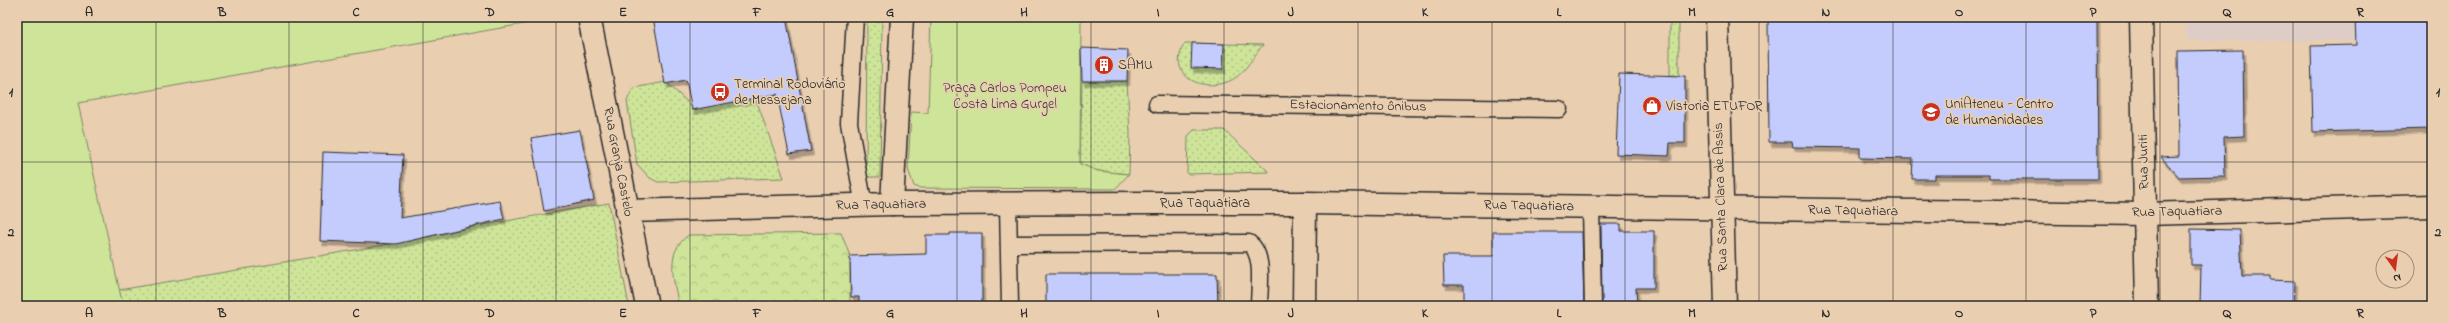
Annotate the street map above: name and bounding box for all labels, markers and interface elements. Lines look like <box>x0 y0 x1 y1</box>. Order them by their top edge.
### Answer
text: A <box>85 3 93 22</box>
text: B <box>217 3 227 22</box>
text: C <box>352 3 360 22</box>
text: D <box>484 3 495 22</box>
text: E <box>619 3 627 22</box>
text: F <box>752 3 762 22</box>
text: G <box>886 3 894 22</box>
text: H <box>1020 3 1028 22</box>
text: I <box>1156 3 1160 22</box>
text: J <box>1288 3 1294 22</box>
text: K <box>1422 3 1429 22</box>
text: L <box>1557 3 1563 22</box>
text: M <box>1688 3 1696 22</box>
text: N <box>1822 3 1831 22</box>
text: O <box>1955 3 1964 22</box>
text: P <box>2090 3 2097 22</box>
text: Q <box>2223 3 2232 22</box>
text: R <box>2355 3 2364 22</box>
building icon: SAMU <box>1093 54 1115 76</box>
place label: SAMU <box>1118 55 1153 76</box>
place label: Terminal Rodoviário de Messejana <box>734 74 846 111</box>
park label: Praça Carlos Pompeu Costa Lima Gurgel <box>943 78 1067 116</box>
bus stop icon: Terminal Rodoviário de Messejana <box>709 81 731 103</box>
text: 1 <box>9 83 14 102</box>
text: 1 <box>2436 83 2441 102</box>
street label: Estacionamento ônibus <box>1289 94 1427 118</box>
place label: UniAteneu - Centro de Humanidades <box>1945 94 2053 131</box>
shop icon: Vistoria ETUFOR <box>1641 95 1663 117</box>
place label: Vistoria ETUFOR <box>1665 96 1762 117</box>
school or university icon: UniAteneu - Centro de Humanidades <box>1920 101 1942 123</box>
street label: Rua Granja Castelo <box>597 105 639 219</box>
street label: Rua Santa Clara de Assis <box>1708 122 1734 272</box>
street label: Rua Juriti <box>2133 134 2155 190</box>
street label: Rua Taquatiara <box>1160 193 1250 214</box>
street label: Rua Taquatiara <box>836 194 926 216</box>
street label: Rua Taquatiara <box>1484 195 1574 217</box>
street label: Rua Taquatiara <box>1808 200 1898 222</box>
street label: Rua Taquatiara <box>2132 201 2222 223</box>
text: 2 <box>7 223 15 242</box>
text: 2 <box>2434 223 2442 242</box>
north arrow <box>2375 249 2415 289</box>
text: N <box>2392 269 2403 286</box>
text: A <box>85 304 93 323</box>
text: B <box>217 304 227 323</box>
text: C <box>352 304 360 323</box>
text: D <box>484 304 495 323</box>
text: E <box>619 304 627 323</box>
text: F <box>752 304 762 323</box>
text: G <box>886 304 894 323</box>
text: H <box>1020 304 1028 323</box>
text: I <box>1156 304 1160 323</box>
text: J <box>1288 304 1294 323</box>
text: K <box>1422 304 1429 323</box>
text: L <box>1557 304 1563 323</box>
text: M <box>1688 304 1696 323</box>
text: N <box>1822 304 1831 323</box>
text: O <box>1955 304 1964 323</box>
text: P <box>2090 304 2097 323</box>
text: Q <box>2223 304 2232 323</box>
text: R <box>2355 304 2364 323</box>

